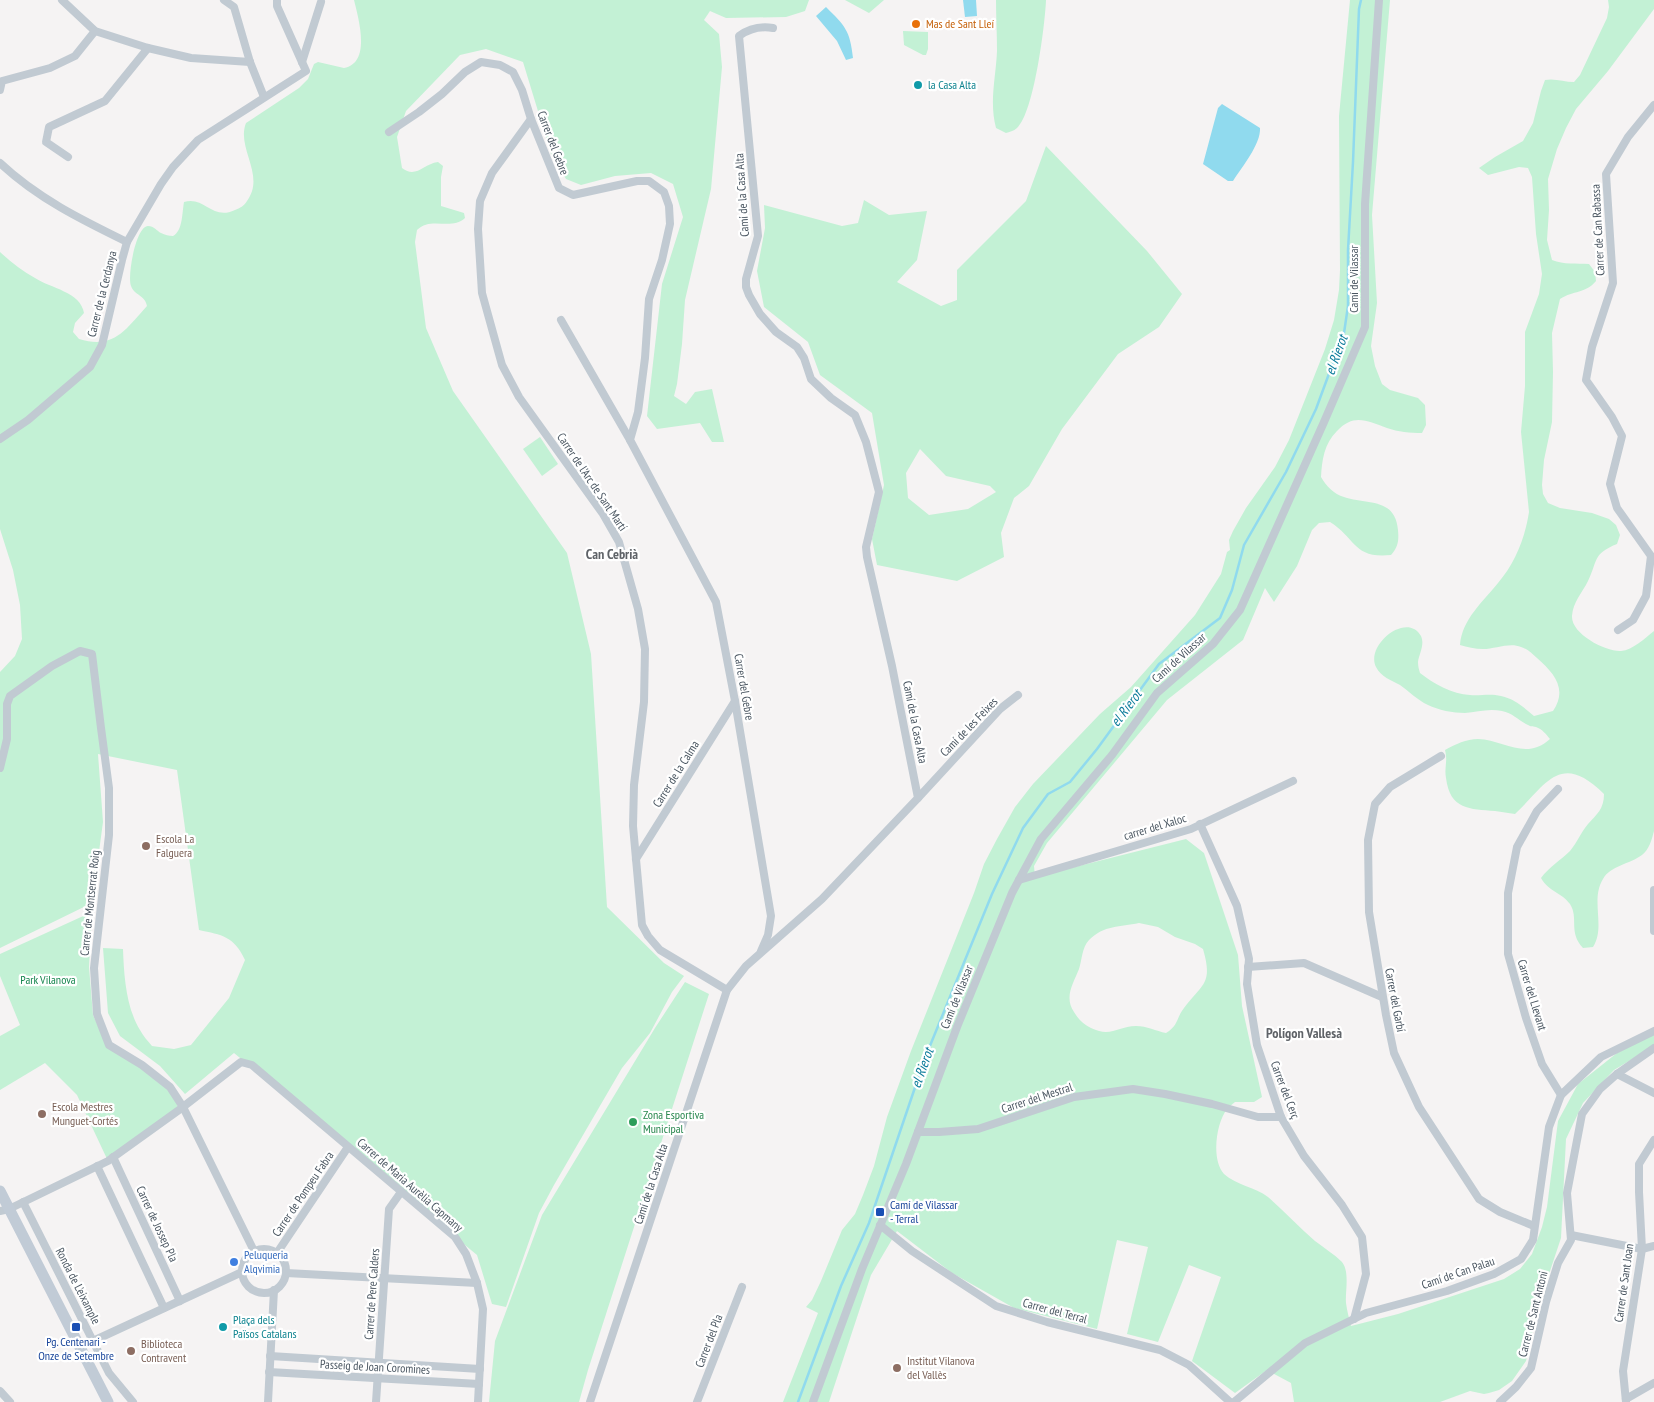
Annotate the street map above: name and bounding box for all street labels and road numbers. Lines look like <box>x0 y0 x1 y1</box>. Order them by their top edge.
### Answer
street label: Carrer del Gebre <box>534 109 573 177</box>
street label: Camí de la Casa Alta <box>731 153 752 237</box>
street label: Carrer de Can Rabassa <box>1588 184 1607 276</box>
street label: Camí de Vilassar <box>1346 245 1361 313</box>
street label: Carrer de la Cerdanya <box>84 249 120 339</box>
street label: Carrer de l'Arc de Sant Martí <box>554 430 631 534</box>
street label: Camí de Vilassar <box>1149 629 1209 686</box>
street label: Carrer del Gebre <box>731 652 758 721</box>
street label: Camí de la Casa Alta <box>900 679 931 765</box>
street label: Camí de les Feixes <box>937 694 1001 759</box>
street label: Carrer de la Calma <box>649 737 702 810</box>
street label: carrer del Xaloc <box>1122 810 1189 843</box>
street label: Carrer de Montserrat Roig <box>76 849 103 956</box>
street label: Carrer del Llevant <box>1515 957 1551 1033</box>
street label: Camí de Vilassar <box>937 962 976 1031</box>
street label: Carrer del Garbí <box>1382 967 1409 1034</box>
street label: Carrer del Cerç <box>1268 1059 1304 1122</box>
street label: Carrer del Mestral <box>999 1079 1074 1116</box>
street label: Carrer de Maria Aurèlia Capmany <box>354 1135 467 1235</box>
street label: Camí de la Casa Alta <box>630 1142 671 1226</box>
street label: Carrer de Pompeu Fabra <box>269 1148 337 1239</box>
street label: Carrer de Jossep Pla <box>133 1183 182 1264</box>
street label: Carrer de Sant Joan <box>1611 1243 1636 1323</box>
street label: Ronda de L'eixample <box>53 1245 104 1327</box>
street label: Carrer de Pere Calders <box>361 1248 382 1340</box>
street label: Camí de Can Palau <box>1419 1253 1496 1292</box>
street label: Carrer de Sant Antoni <box>1515 1269 1550 1358</box>
street label: Carrer del Terral <box>1021 1295 1089 1326</box>
street label: Carrer del Pla <box>691 1312 726 1370</box>
street label: Passeig de Joan Coromines <box>320 1356 430 1377</box>

